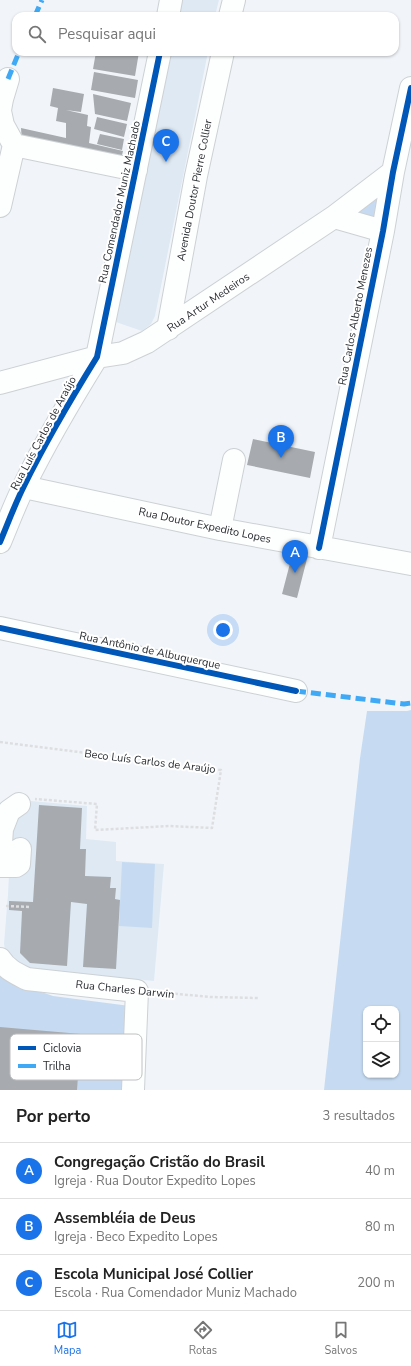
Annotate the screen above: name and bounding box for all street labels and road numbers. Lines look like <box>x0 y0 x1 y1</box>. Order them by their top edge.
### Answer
street label: Avenida Doutor Pierre Collier <box>173 118 216 262</box>
street label: Rua Comendador Muniz Machado <box>95 120 144 285</box>
street label: Rua Carlos Alberto Menezes <box>335 246 376 387</box>
street label: Rua Artur Medeiros <box>164 269 253 336</box>
street label: Rua Luís Carlos de Araújo <box>7 374 80 493</box>
street label: Rua Doutor Expedito Lopes <box>137 504 273 547</box>
street label: Rua Antônio de Albuquerque <box>78 628 222 673</box>
street label: Beco Luís Carlos de Araújo <box>83 746 216 777</box>
street label: Rua Charles Darwin <box>75 977 175 1002</box>

